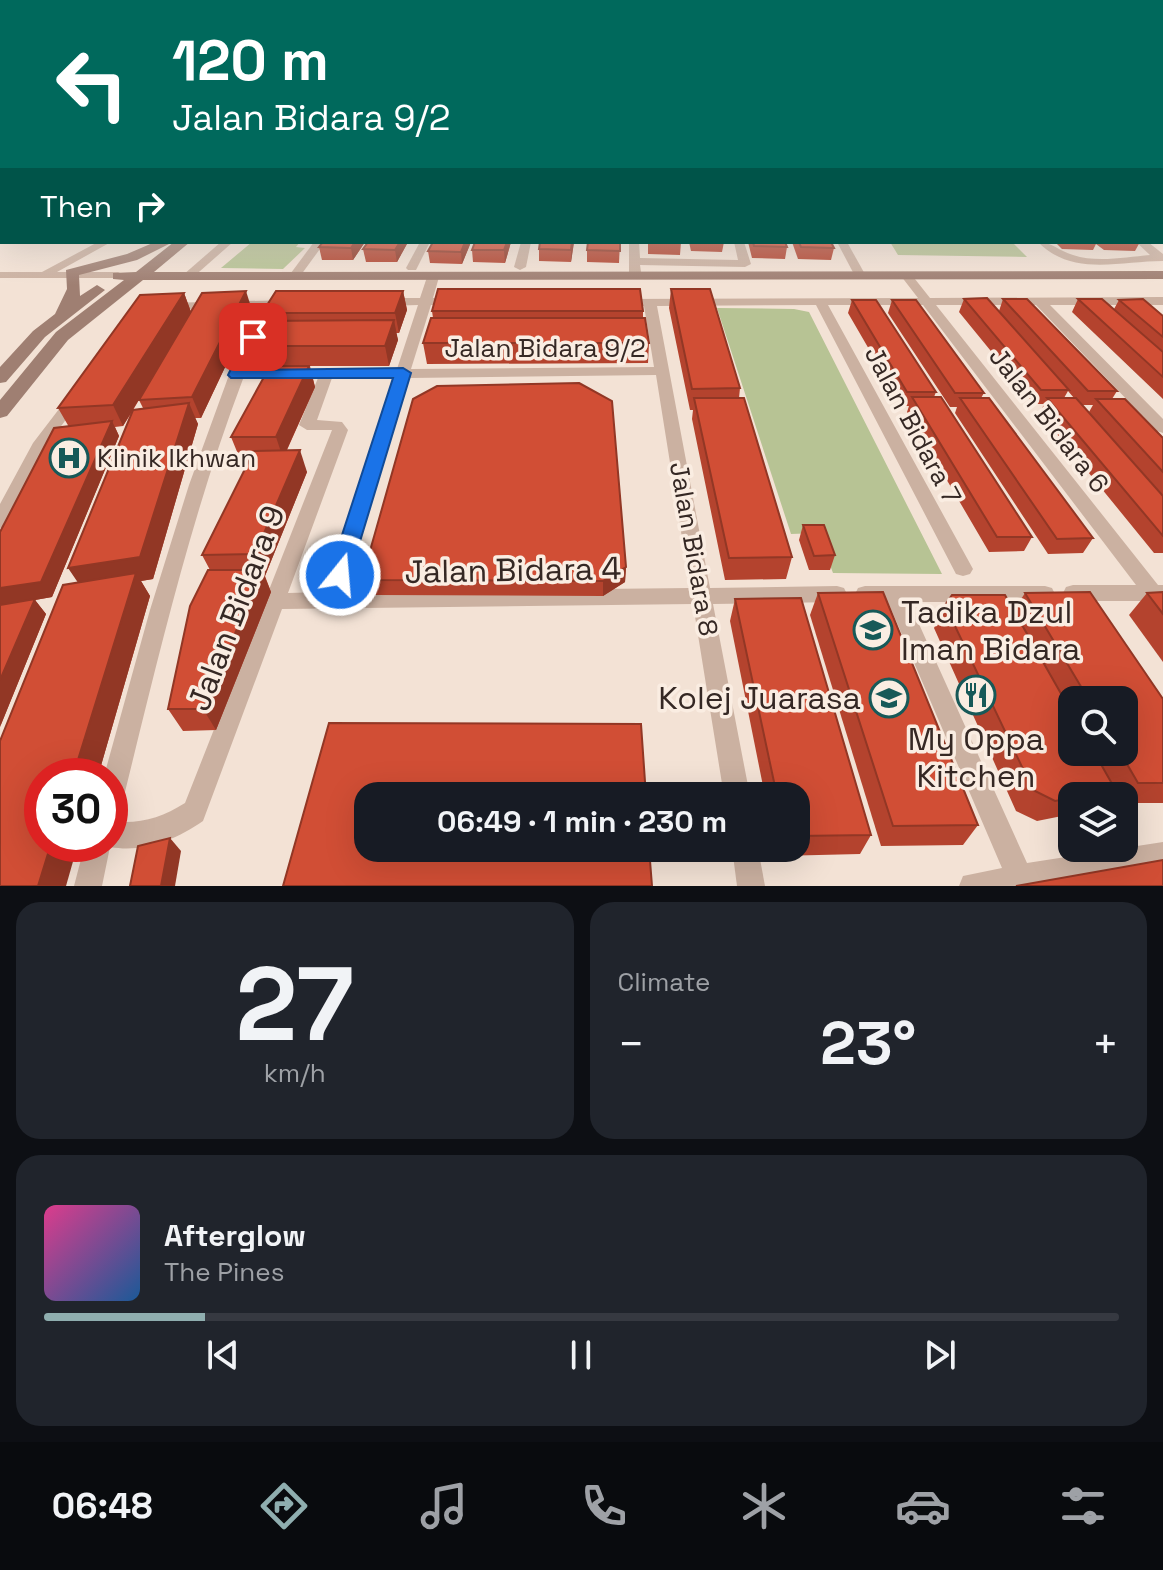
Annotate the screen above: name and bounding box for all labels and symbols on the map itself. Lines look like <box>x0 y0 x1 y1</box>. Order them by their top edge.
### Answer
pin <box>219 303 287 371</box>
street label: Jalan Bidara 9/2 <box>444 331 646 365</box>
street label: Jalan Bidara 7 <box>857 340 969 510</box>
street label: Jalan Bidara 6 <box>981 340 1117 500</box>
hospital icon: Klinik Ikhwan <box>48 437 90 479</box>
place label: Klinik Ikhwan <box>97 441 256 475</box>
street label: Jalan Bidara 8 <box>662 459 726 639</box>
street label: Jalan Bidara 9 <box>179 500 293 716</box>
position arrow <box>298 533 382 617</box>
street label: Jalan Bidara 4 <box>404 548 622 592</box>
place label: Tadika Dzul Iman Bidara <box>901 592 1081 669</box>
school or university icon: Tadika Dzul Iman Bidara <box>852 609 894 651</box>
restaurant icon: My Oppa Kitchen <box>955 674 997 716</box>
school or university icon: Kolej Juarasa <box>868 677 910 719</box>
place label: Kolej Juarasa <box>658 678 861 718</box>
place label: My Oppa Kitchen <box>908 719 1044 796</box>
speed limit sign: 30 <box>24 758 128 862</box>

